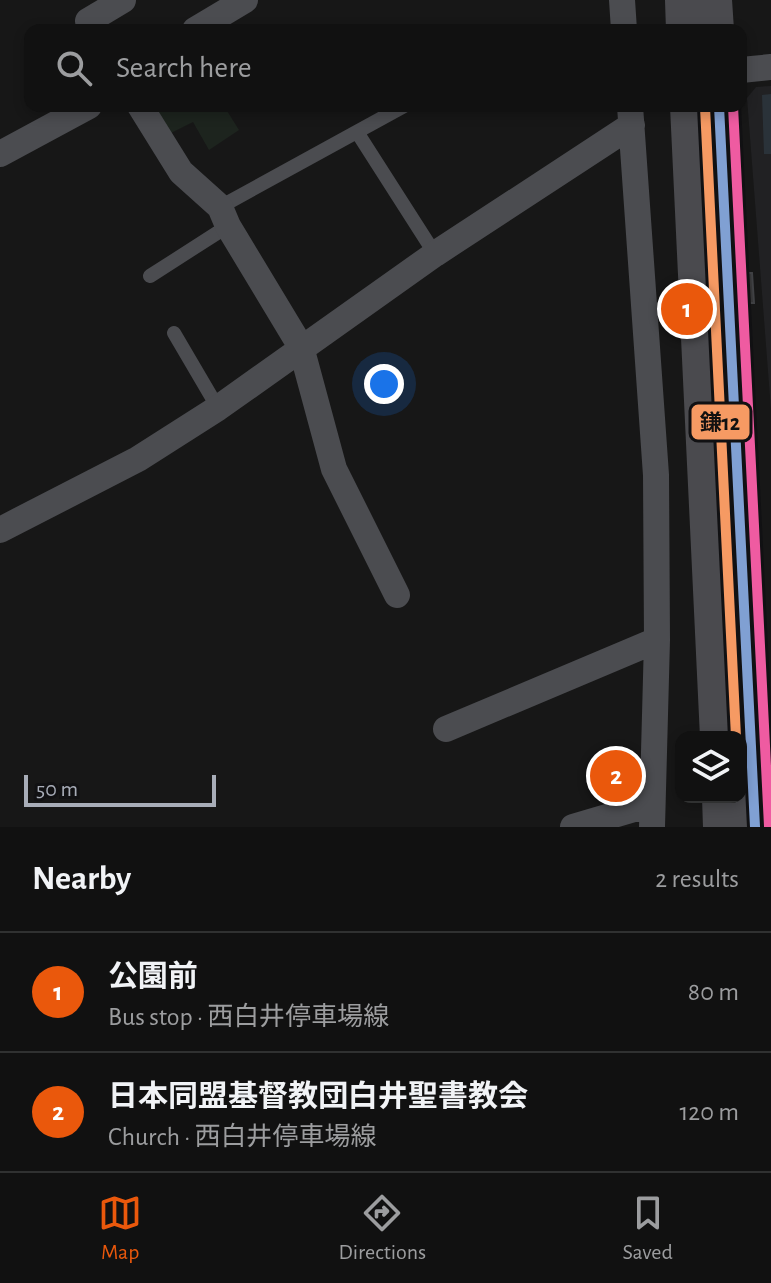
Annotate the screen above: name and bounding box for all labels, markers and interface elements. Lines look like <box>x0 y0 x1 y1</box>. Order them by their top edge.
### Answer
search box <box>24 24 747 112</box>
icon: search <box>52 46 96 90</box>
text: Search here <box>116 53 252 83</box>
pin: 1 <box>661 279 713 339</box>
your location <box>364 364 404 404</box>
line badge: 鎌12 <box>690 403 751 441</box>
text: 鎌12 <box>700 411 740 434</box>
map controls <box>675 731 747 803</box>
button: layers <box>675 731 747 803</box>
pin: 2 <box>590 746 642 806</box>
scale bar <box>24 771 216 807</box>
text: 50 m <box>36 778 78 800</box>
text: Nearby <box>32 862 131 896</box>
text: 2 results <box>655 866 739 892</box>
text: 公園前 <box>108 962 198 992</box>
text: 1 <box>53 979 63 1005</box>
text: 80 m <box>688 979 739 1005</box>
text: Bus stop · 西白井停車場線 <box>108 1004 389 1030</box>
text: 日本同盟基督教団白井聖書教会 <box>108 1082 528 1112</box>
text: 2 <box>52 1099 64 1125</box>
text: 120 m <box>679 1099 739 1125</box>
text: Church · 西白井停車場線 <box>108 1124 376 1150</box>
tab: Map <box>98 1191 142 1265</box>
tab: Directions <box>338 1191 426 1265</box>
tab: Saved <box>622 1191 673 1265</box>

